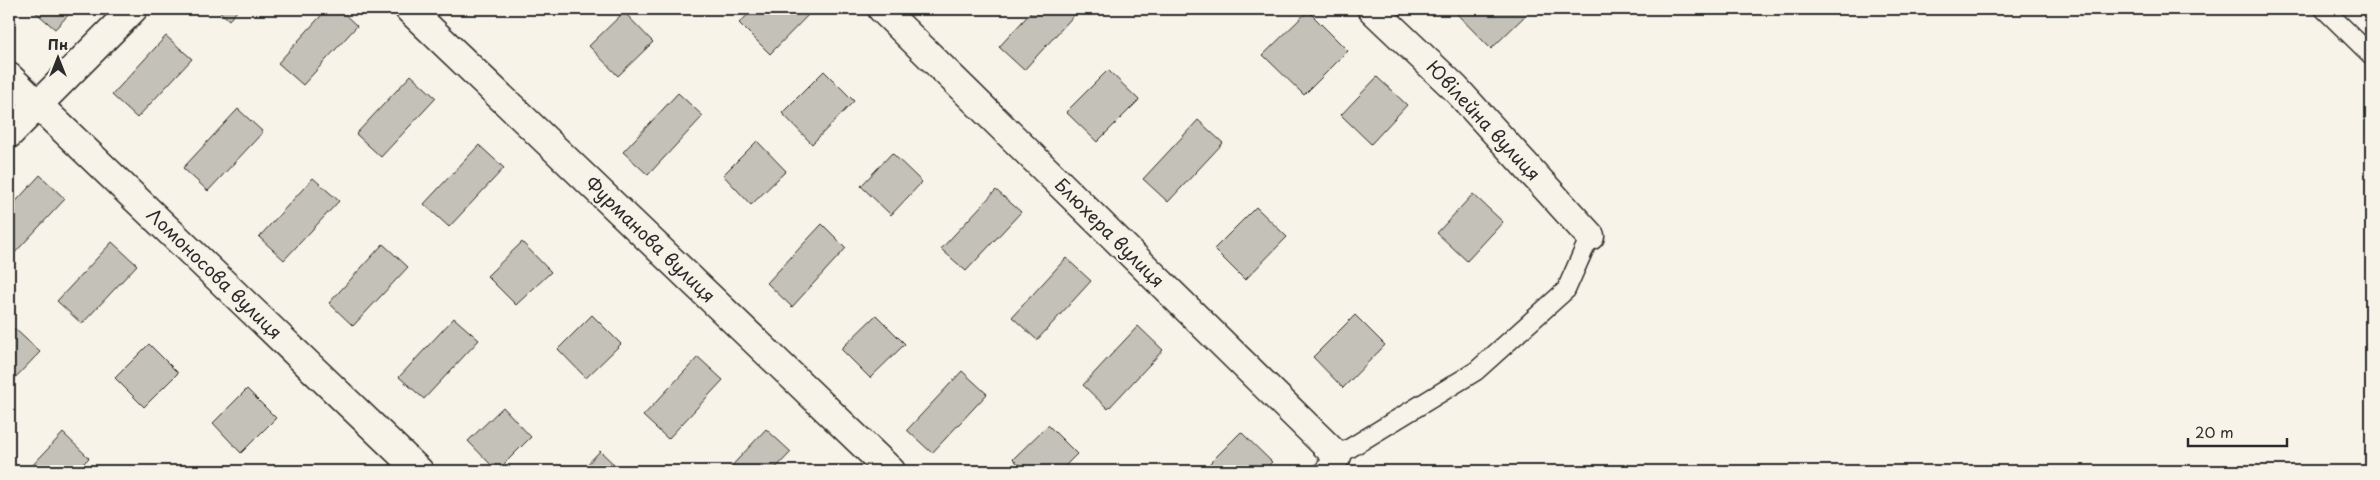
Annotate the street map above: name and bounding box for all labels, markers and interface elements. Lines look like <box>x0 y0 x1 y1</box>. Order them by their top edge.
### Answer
north arrow <box>32 32 82 82</box>
text: Пн <box>48 34 68 55</box>
street label: Ювілейна вулиця <box>1421 54 1547 186</box>
street label: Фурманова вулиця <box>580 170 722 308</box>
street label: Блюхера вулиця <box>1049 171 1171 293</box>
street label: Ломоносова вулиця <box>141 201 289 345</box>
scale bar <box>2188 415 2286 447</box>
text: 20 m <box>2195 420 2234 443</box>

